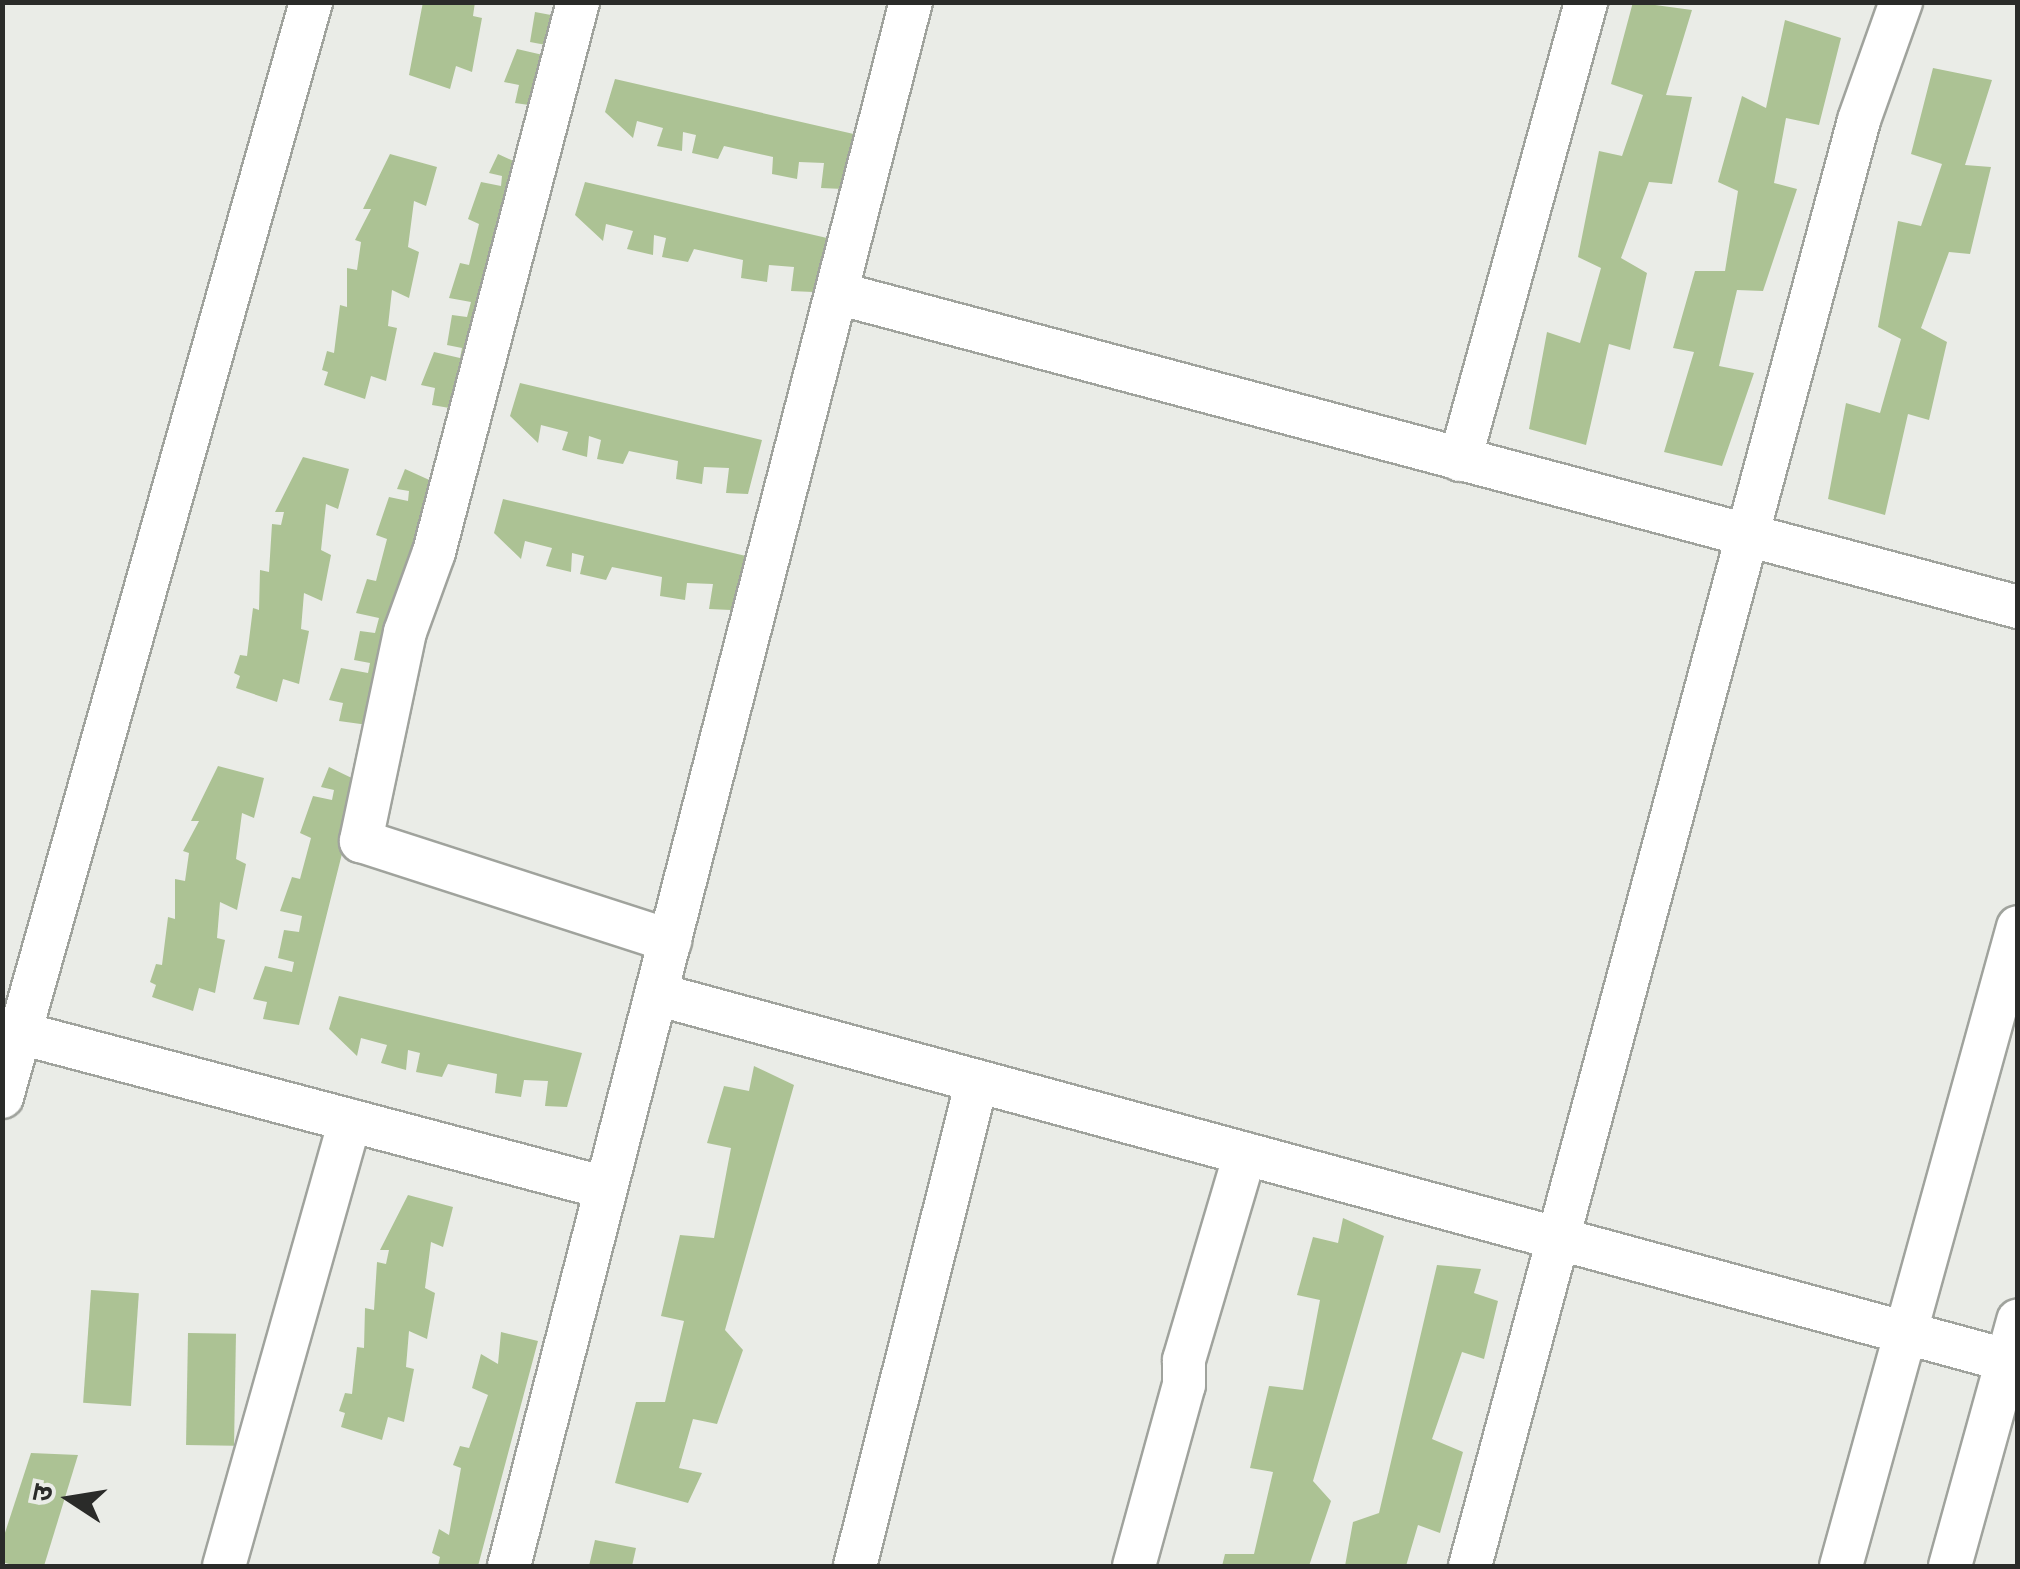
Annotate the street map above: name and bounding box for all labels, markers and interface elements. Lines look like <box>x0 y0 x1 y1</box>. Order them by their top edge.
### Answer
north arrow <box>20 1449 120 1549</box>
text: उ <box>20 1481 61 1505</box>

